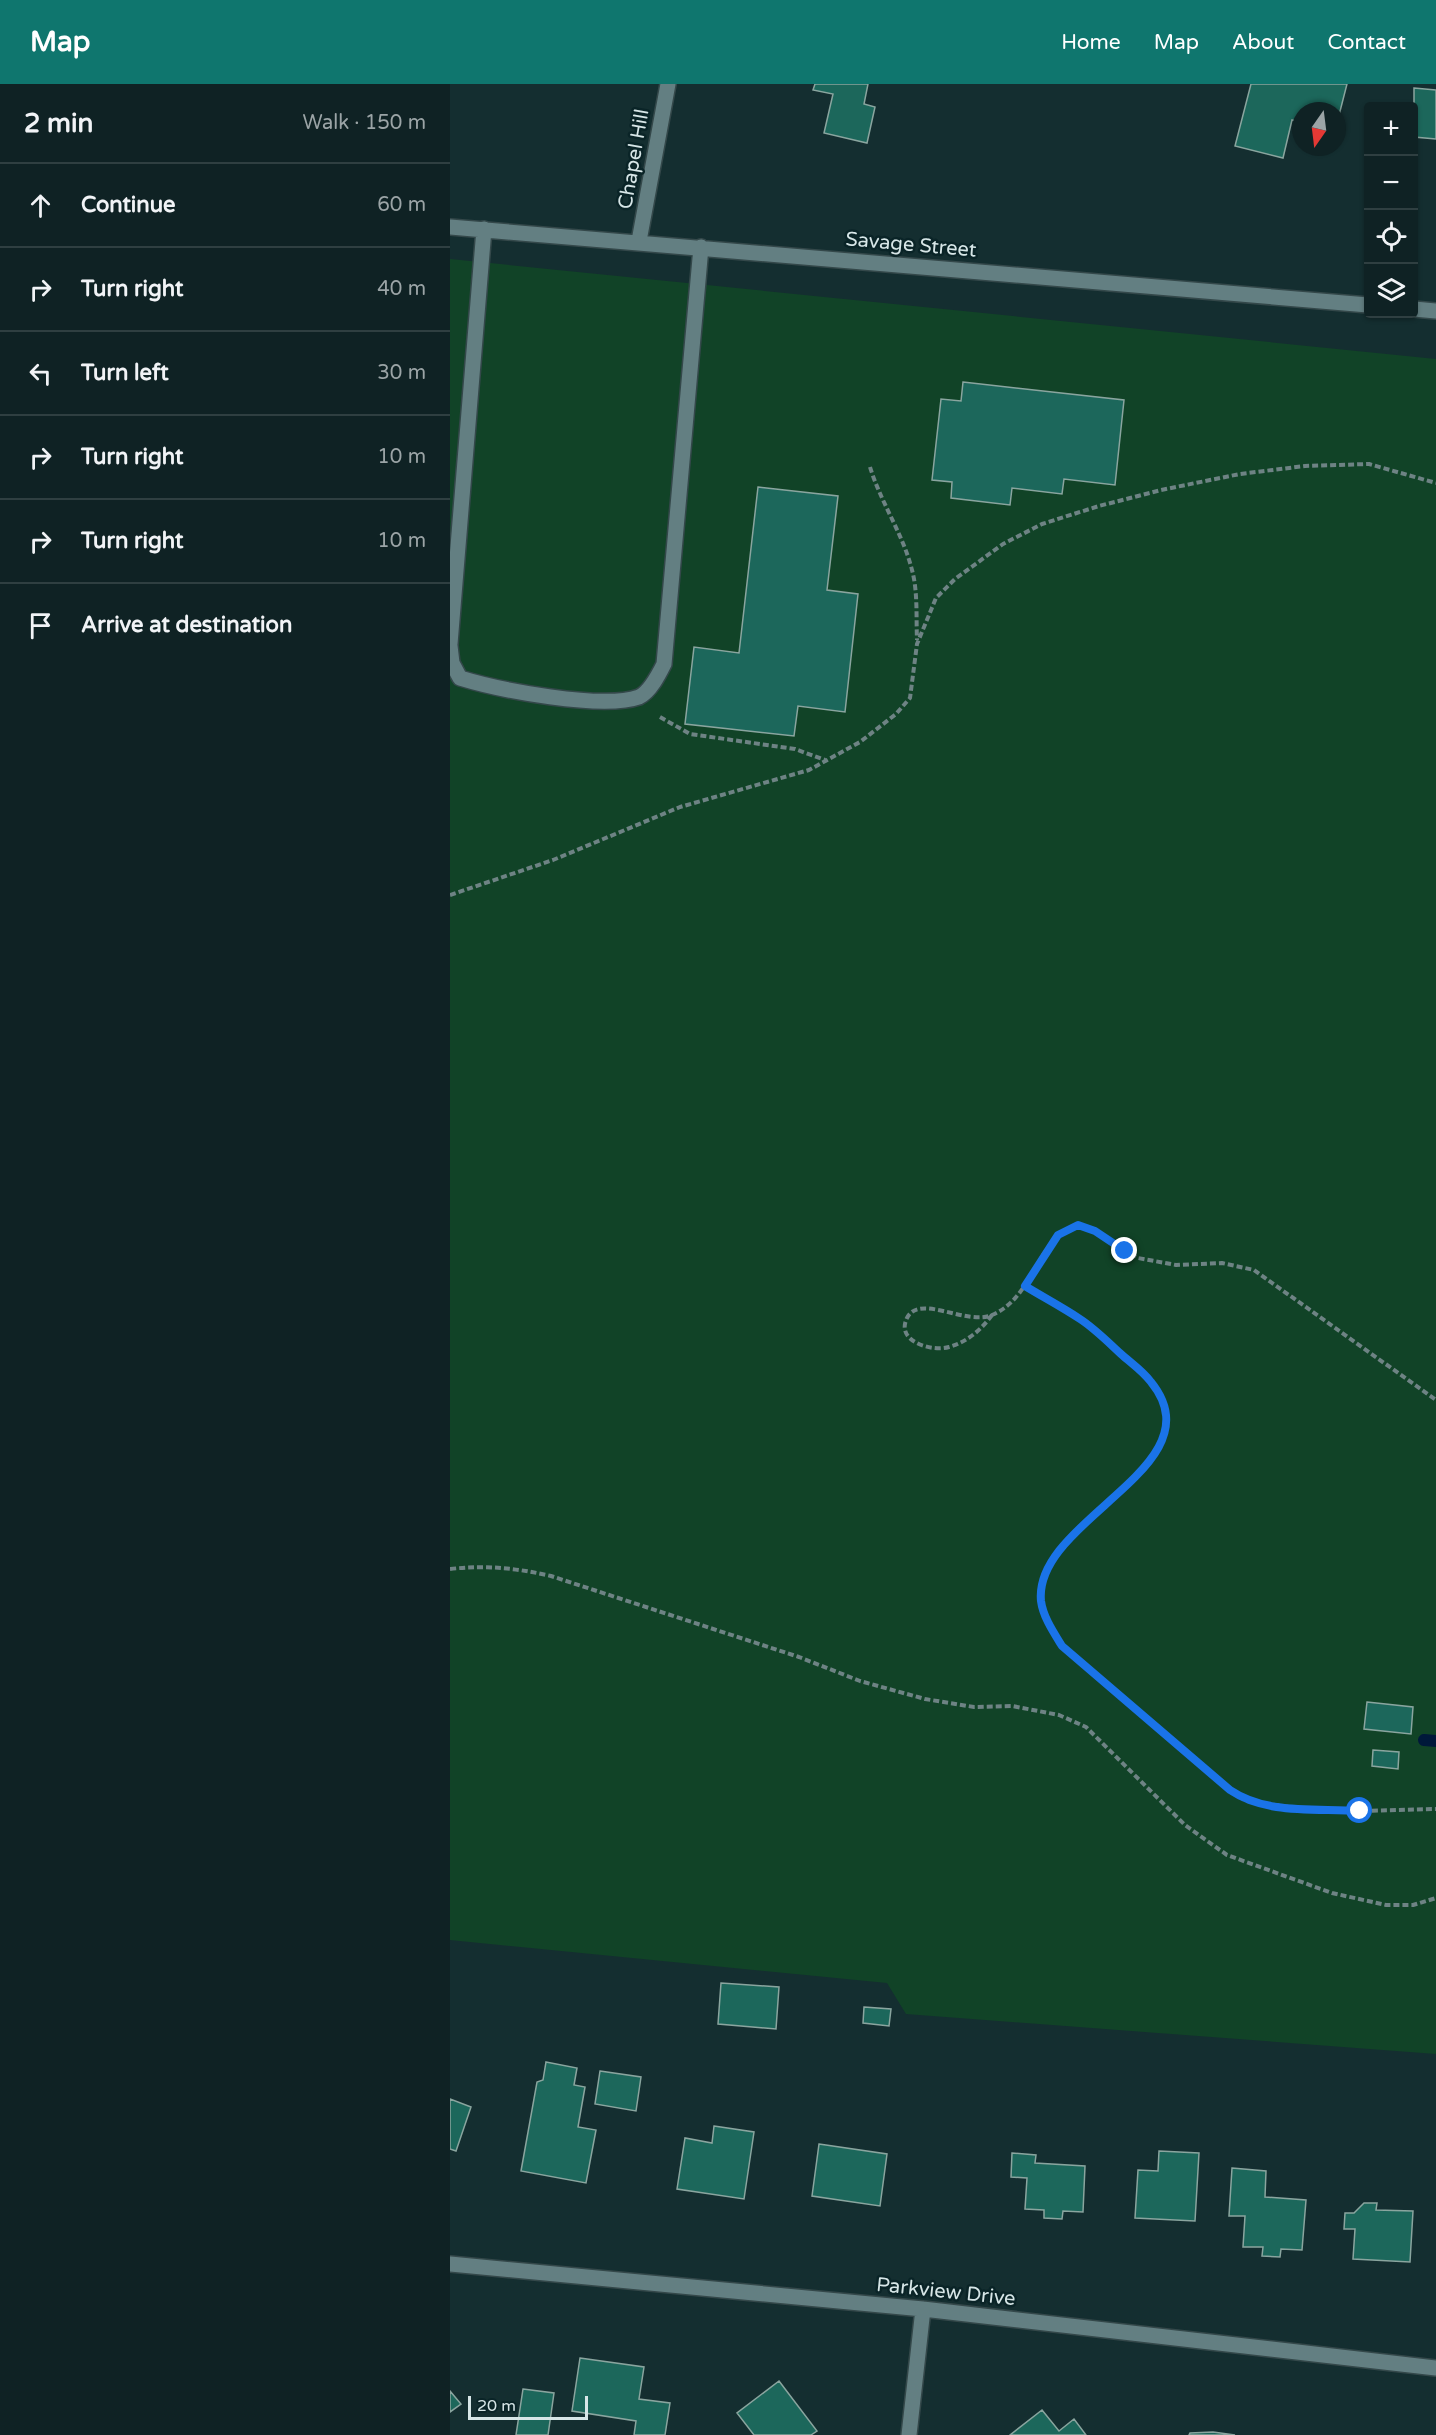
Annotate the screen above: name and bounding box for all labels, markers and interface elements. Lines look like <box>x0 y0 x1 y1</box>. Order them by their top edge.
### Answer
text: Map <box>30 25 90 59</box>
text: Home <box>1061 30 1121 55</box>
text: Map <box>1154 30 1199 55</box>
text: About <box>1232 30 1294 55</box>
text: Contact <box>1327 30 1406 55</box>
north arrow <box>1292 102 1346 156</box>
map controls <box>1364 102 1418 318</box>
button: + <box>1364 102 1418 156</box>
street label: Chapel Hill <box>613 107 655 211</box>
text: 2 min <box>24 108 93 139</box>
text: Walk · 150 m <box>303 111 426 135</box>
button: − <box>1364 156 1418 210</box>
icon: ahead <box>24 189 57 222</box>
text: Continue <box>81 192 176 218</box>
text: 60 m <box>377 193 426 217</box>
button: locate <box>1364 210 1418 264</box>
street label: Savage Street <box>844 227 978 263</box>
button: layers <box>1364 264 1418 318</box>
icon: right <box>24 273 57 306</box>
text: Turn right <box>81 276 183 302</box>
text: 40 m <box>377 277 426 301</box>
icon: left <box>24 357 57 390</box>
text: Turn left <box>81 360 169 386</box>
text: 30 m <box>377 361 426 385</box>
icon: right <box>24 441 57 474</box>
text: Turn right <box>81 444 183 470</box>
text: 10 m <box>377 445 426 469</box>
icon: right <box>24 525 57 558</box>
text: Turn right <box>81 528 183 554</box>
text: 10 m <box>377 529 426 553</box>
icon: arrive <box>24 609 57 642</box>
text: Arrive at destination <box>81 612 292 638</box>
route end <box>1111 1237 1137 1263</box>
route start <box>1346 1797 1372 1823</box>
street label: Parkview Drive <box>875 2273 1017 2311</box>
scale bar <box>468 2393 588 2420</box>
text: 20 m <box>477 2396 516 2416</box>

